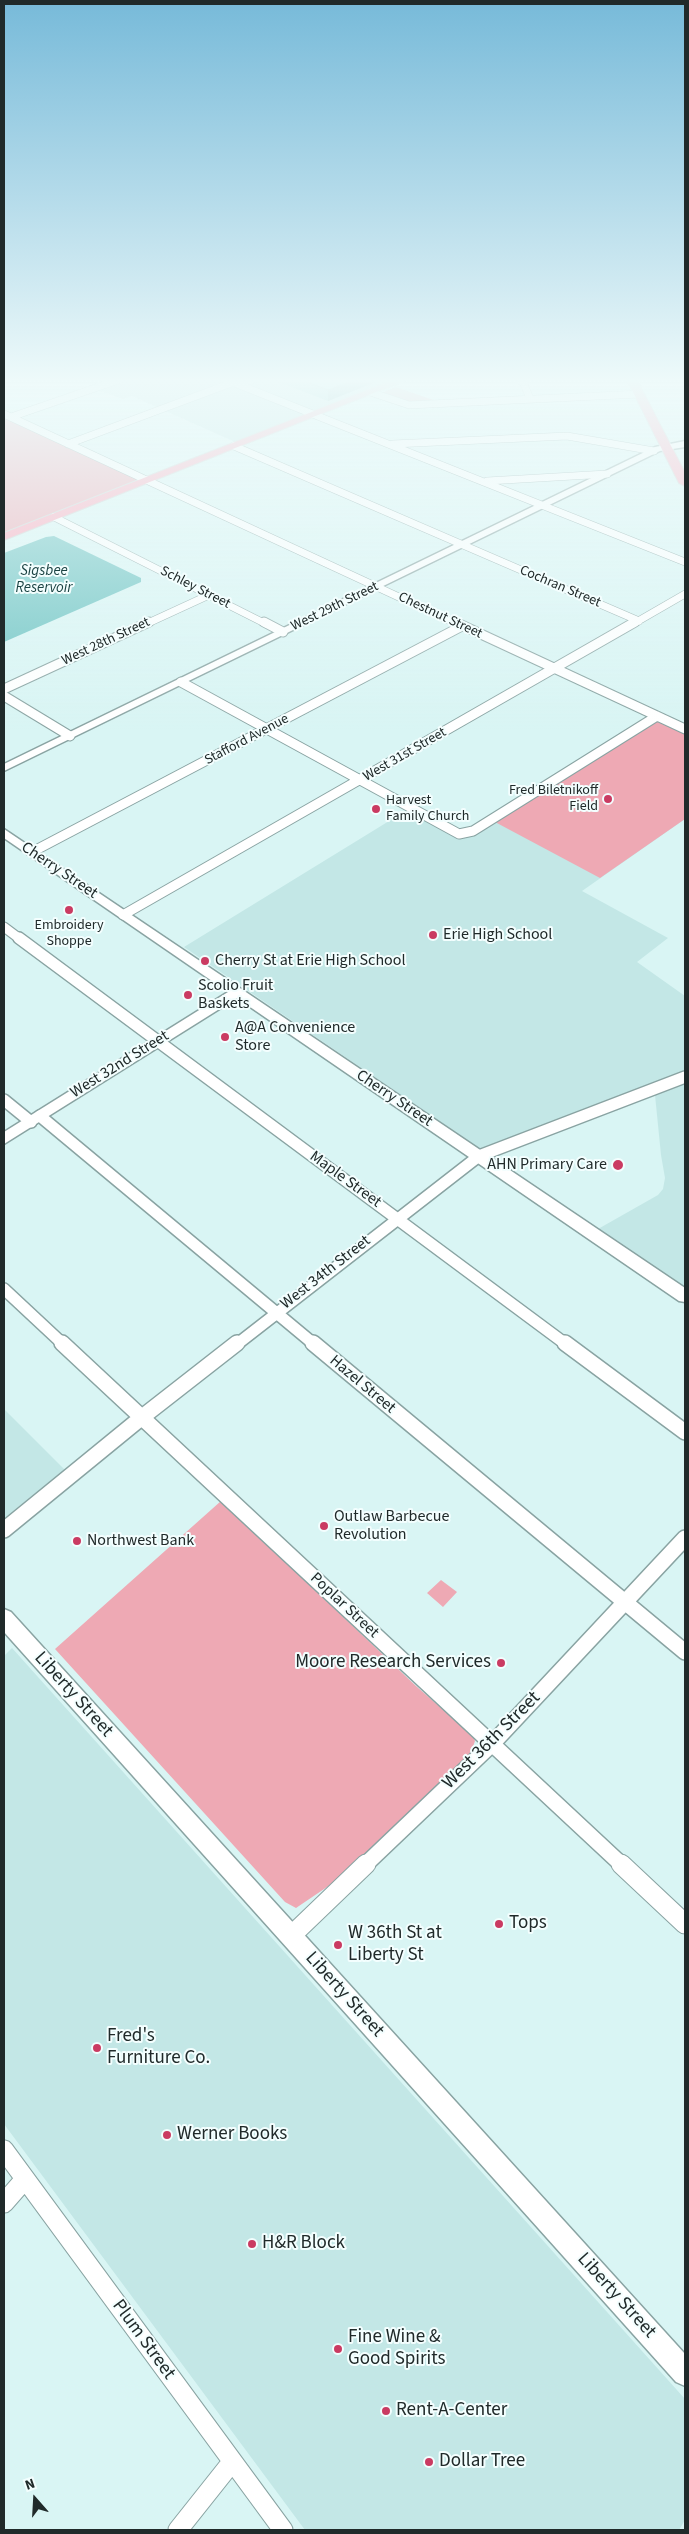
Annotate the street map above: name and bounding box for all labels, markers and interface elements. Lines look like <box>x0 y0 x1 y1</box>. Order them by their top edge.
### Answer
street label: Cochran Street <box>517 562 603 612</box>
water label: Sigsbee Reservoir <box>16 563 72 598</box>
street label: Schley Street <box>157 563 233 613</box>
street label: West 29th Street <box>289 579 381 635</box>
street label: Chestnut Street <box>395 589 485 643</box>
street label: West 28th Street <box>59 614 153 670</box>
street label: Stafford Avenue <box>202 711 292 769</box>
street label: West 31st Street <box>360 724 450 786</box>
place label: Fred Biletnikoff Field <box>509 783 598 816</box>
place label: Harvest Family Church <box>386 793 469 826</box>
marker: Fred Biletnikoff Field <box>602 793 614 805</box>
marker: Harvest Family Church <box>370 803 382 815</box>
street label: Cherry Street <box>17 838 101 904</box>
marker: Embroidery Shoppe <box>63 904 75 916</box>
place label: Embroidery Shoppe <box>35 918 103 950</box>
place label: Erie High School <box>443 925 552 945</box>
marker: Erie High School <box>427 929 439 941</box>
place label: Cherry St at Erie High School <box>215 951 406 971</box>
marker: Cherry St at Erie High School <box>199 955 211 967</box>
place label: Scolio Fruit Baskets <box>198 976 273 1014</box>
marker: Scolio Fruit Baskets <box>182 989 194 1001</box>
place label: A@A Convenience Store <box>235 1018 355 1056</box>
street label: West 32nd Street <box>67 1027 173 1103</box>
marker: A@A Convenience Store <box>219 1031 231 1043</box>
street label: Cherry Street <box>352 1066 436 1132</box>
street label: Maple Street <box>305 1148 385 1212</box>
place label: AHN Primary Care <box>487 1155 607 1175</box>
marker: AHN Primary Care <box>611 1158 625 1172</box>
street label: West 34th Street <box>277 1232 375 1314</box>
street label: Hazel Street <box>325 1352 399 1418</box>
place label: Outlaw Barbecue Revolution <box>334 1507 449 1545</box>
marker: Outlaw Barbecue Revolution <box>318 1520 330 1532</box>
place label: Northwest Bank <box>87 1531 194 1551</box>
marker: Northwest Bank <box>71 1535 83 1547</box>
street label: Poplar Street <box>306 1569 382 1643</box>
street label: Liberty Street <box>29 1648 117 1742</box>
place label: Moore Research Services <box>295 1652 491 1674</box>
marker: Moore Research Services <box>495 1657 507 1669</box>
street label: West 36th Street <box>438 1687 546 1795</box>
place label: Tops <box>509 1913 547 1935</box>
marker: Tops <box>493 1918 505 1930</box>
place label: W 36th St at Liberty St <box>348 1923 442 1967</box>
marker: W 36th St at Liberty St <box>332 1939 344 1951</box>
street label: Liberty Street <box>300 1948 388 2042</box>
place label: Fred's Furniture Co. <box>107 2026 210 2070</box>
marker: Fred's Furniture Co. <box>91 2042 103 2054</box>
place label: Werner Books <box>177 2124 287 2146</box>
marker: Werner Books <box>161 2129 173 2141</box>
place label: H&R Block <box>262 2233 345 2255</box>
marker: H&R Block <box>246 2238 258 2250</box>
street label: Liberty Street <box>572 2249 660 2343</box>
street label: Plum Street <box>106 2296 180 2384</box>
place label: Fine Wine & Good Spirits <box>348 2327 445 2371</box>
marker: Fine Wine & Good Spirits <box>332 2343 344 2355</box>
place label: Rent-A-Center <box>396 2400 507 2422</box>
marker: Rent-A-Center <box>380 2405 392 2417</box>
place label: Dollar Tree <box>439 2451 525 2473</box>
marker: Dollar Tree <box>423 2456 435 2468</box>
north arrow <box>10 2474 60 2524</box>
text: N <box>22 2474 38 2496</box>

